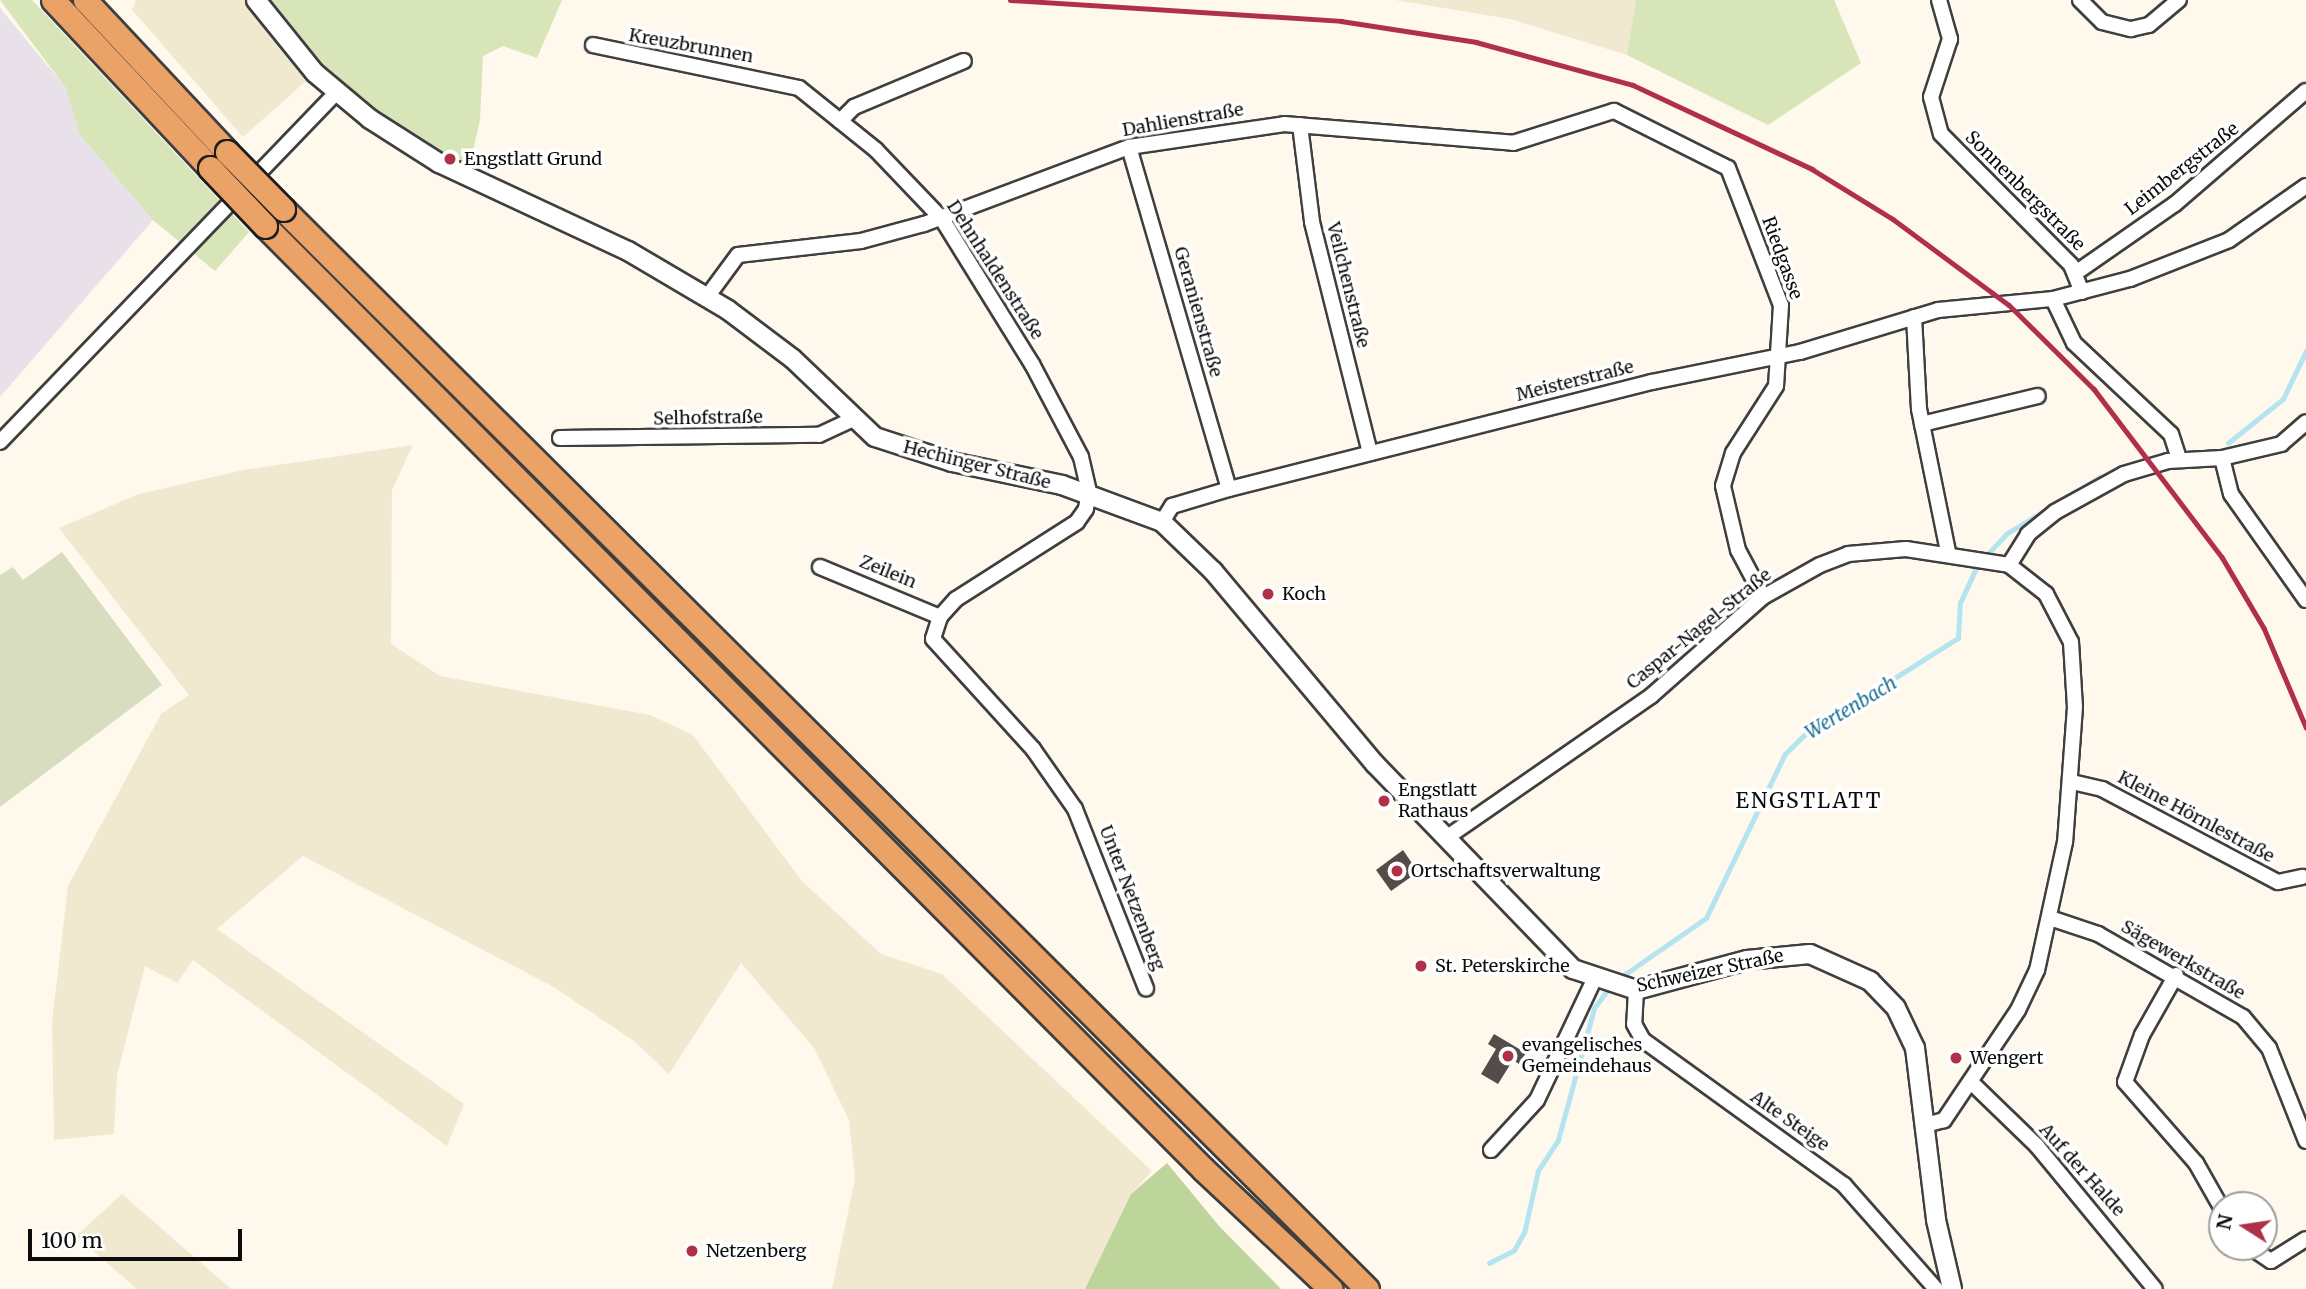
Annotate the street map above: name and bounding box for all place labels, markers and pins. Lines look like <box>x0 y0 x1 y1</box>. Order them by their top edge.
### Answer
place label: Engstlatt Grund <box>464 148 602 170</box>
marker: Engstlatt Grund <box>442 151 458 167</box>
place label: Koch <box>1282 583 1326 605</box>
marker: Koch <box>1260 586 1276 602</box>
place label: Engstlatt Rathaus <box>1398 780 1477 822</box>
marker: Engstlatt Rathaus <box>1376 793 1392 809</box>
place label: Ortschaftsverwaltung <box>1411 860 1600 882</box>
marker: Ortschaftsverwaltung <box>1389 863 1405 879</box>
place label: St. Peterskirche <box>1435 955 1570 977</box>
marker: St. Peterskirche <box>1413 958 1429 974</box>
place label: evangelisches Gemeindehaus <box>1522 1035 1651 1078</box>
place label: Wengert <box>1970 1047 2044 1069</box>
marker: evangelisches Gemeindehaus <box>1500 1048 1516 1064</box>
marker: Wengert <box>1948 1050 1964 1066</box>
place label: Netzenberg <box>706 1240 806 1262</box>
marker: Netzenberg <box>684 1243 700 1259</box>

